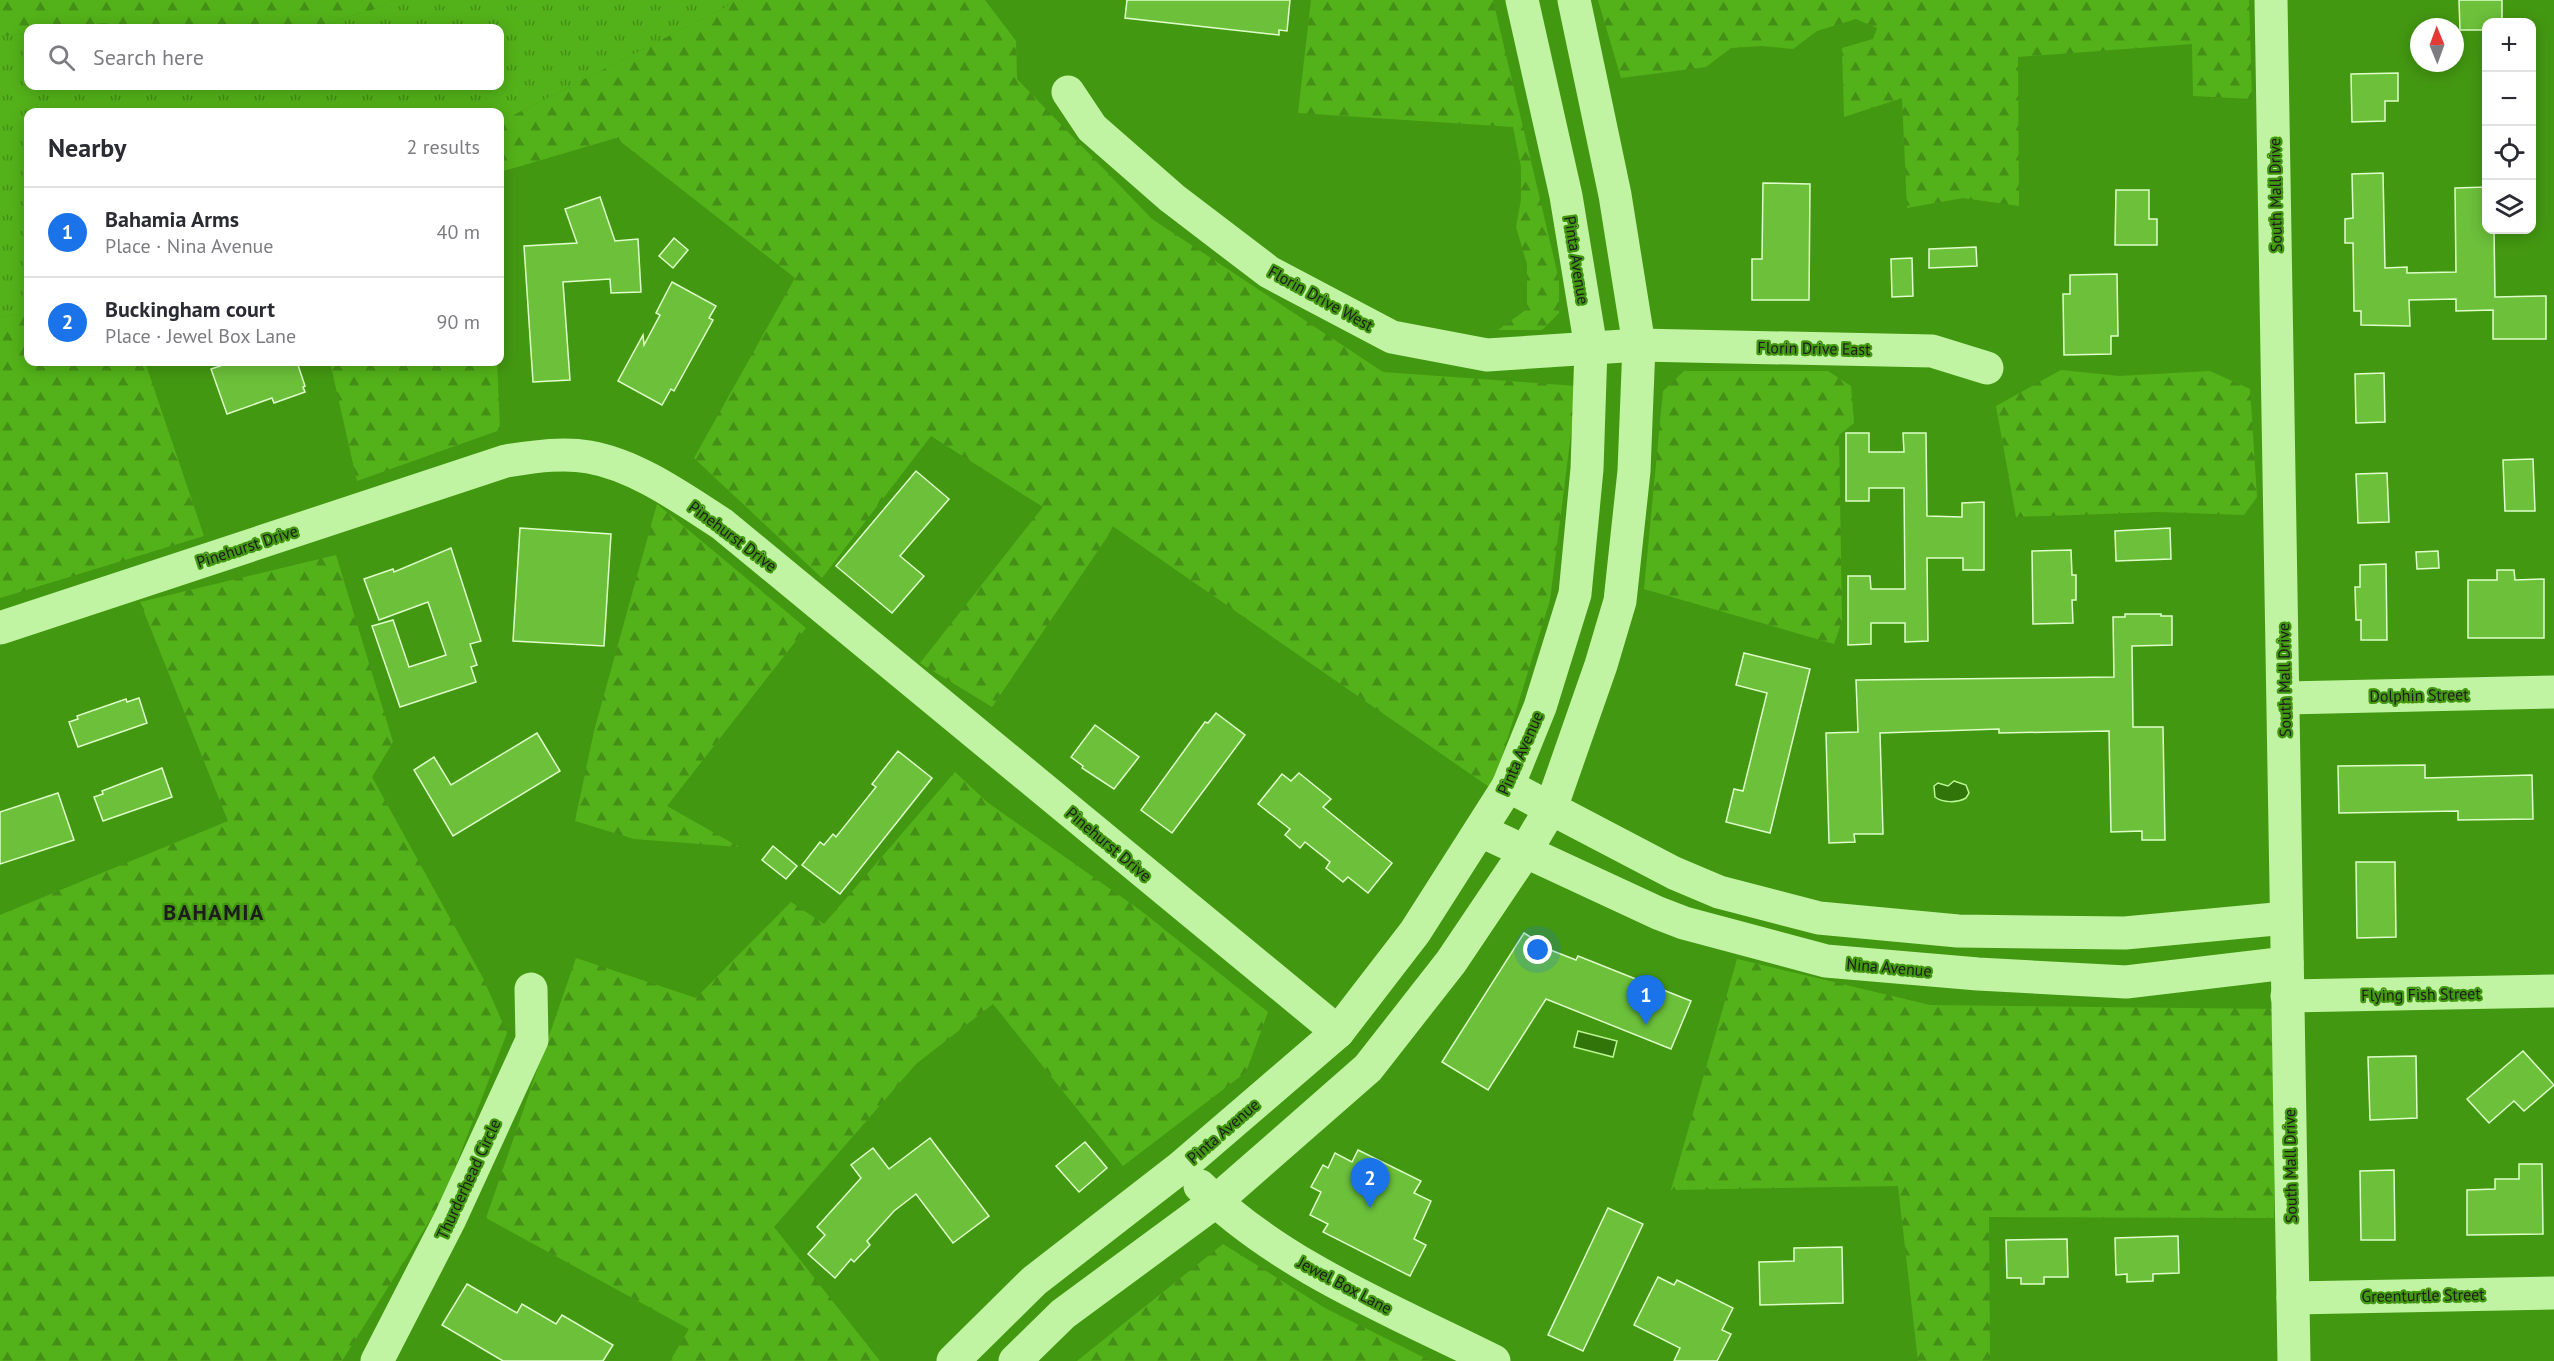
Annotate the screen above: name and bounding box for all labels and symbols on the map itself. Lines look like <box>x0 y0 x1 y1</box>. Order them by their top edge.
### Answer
north arrow <box>2410 18 2464 72</box>
street label: South Mall Drive <box>2264 138 2286 252</box>
street label: Pinta Avenue <box>1560 214 1594 306</box>
street label: Florin Drive West <box>1265 261 1377 335</box>
street label: Florin Drive East <box>1757 337 1871 359</box>
street label: Pinehurst Drive <box>685 496 781 576</box>
street label: Pinehurst Drive <box>194 520 300 572</box>
street label: South Mall Drive <box>2273 623 2295 737</box>
street label: Dolphin Street <box>2369 684 2469 706</box>
street label: Pinta Avenue <box>1493 708 1547 798</box>
street label: Pinehurst Drive <box>1062 803 1156 885</box>
district label: BAHAMIA <box>163 898 265 926</box>
your location <box>1523 935 1552 964</box>
street label: Nina Avenue <box>1846 953 1932 981</box>
pin: 1 <box>1626 976 1666 1025</box>
street label: Flying Fish Street <box>2361 983 2481 1005</box>
street label: Pinta Avenue <box>1183 1094 1263 1168</box>
street label: South Mall Drive <box>2279 1109 2301 1223</box>
street label: Thurderhead Circle <box>431 1116 505 1242</box>
pin: 2 <box>1350 1158 1390 1208</box>
street label: Jewel Box Lane <box>1294 1251 1395 1318</box>
street label: Greenturtle Street <box>2361 1284 2485 1306</box>

